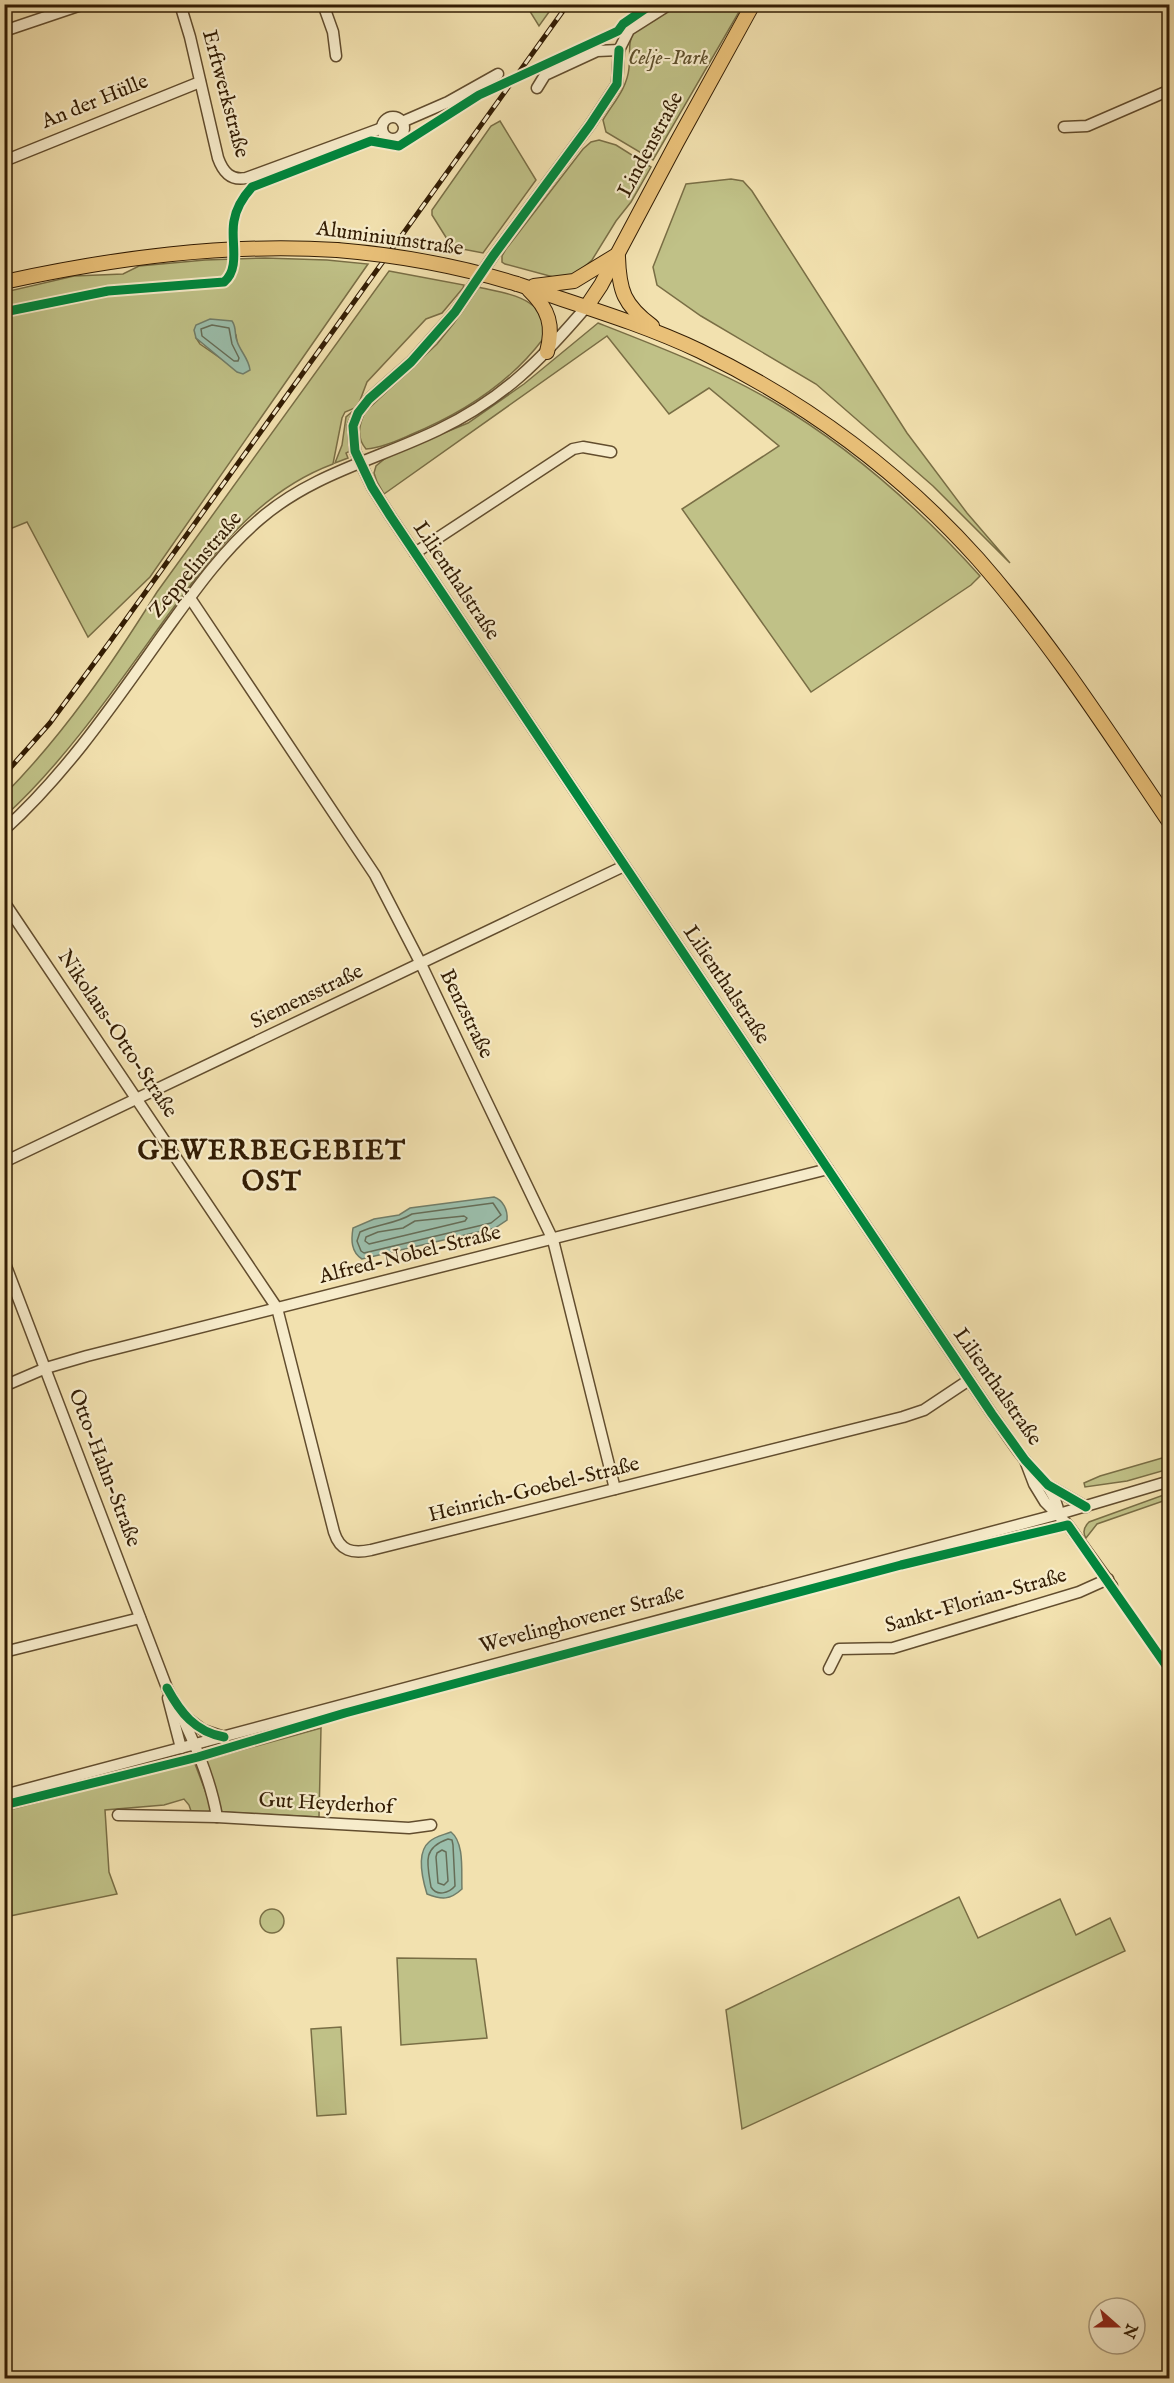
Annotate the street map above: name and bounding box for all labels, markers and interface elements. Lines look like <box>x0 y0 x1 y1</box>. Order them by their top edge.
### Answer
street label: Erftwerkstraße <box>195 27 255 161</box>
park label: Celje-Park <box>628 45 709 72</box>
street label: An der Hülle <box>37 68 153 136</box>
street label: Lindenstraße <box>612 87 690 202</box>
street label: Aluminiumstraße <box>314 215 466 263</box>
street label: Zeppelinstraße <box>143 506 249 624</box>
street label: Lilienthalstraße <box>406 516 506 646</box>
street label: Lilienthalstraße <box>676 920 776 1050</box>
street label: Nikolaus-Otto-Straße <box>51 945 183 1123</box>
street label: Siemensstraße <box>246 958 368 1036</box>
street label: Benzstraße <box>433 965 499 1064</box>
district label: GEWERBEGEBIET OST <box>138 1135 406 1200</box>
street label: Alfred-Nobel-Straße <box>315 1219 504 1291</box>
street label: Lilienthalstraße <box>946 1323 1048 1451</box>
street label: Otto-Hahn-Straße <box>61 1385 147 1551</box>
street label: Heinrich-Goebel-Straße <box>426 1451 643 1529</box>
street label: Sankt-Florian-Straße <box>882 1562 1070 1640</box>
street label: Wevelinghovener Straße <box>477 1580 688 1660</box>
street label: Gut Heyderhof <box>258 1787 398 1821</box>
north arrow <box>1087 2296 1147 2356</box>
text: N <box>1117 2320 1141 2341</box>

